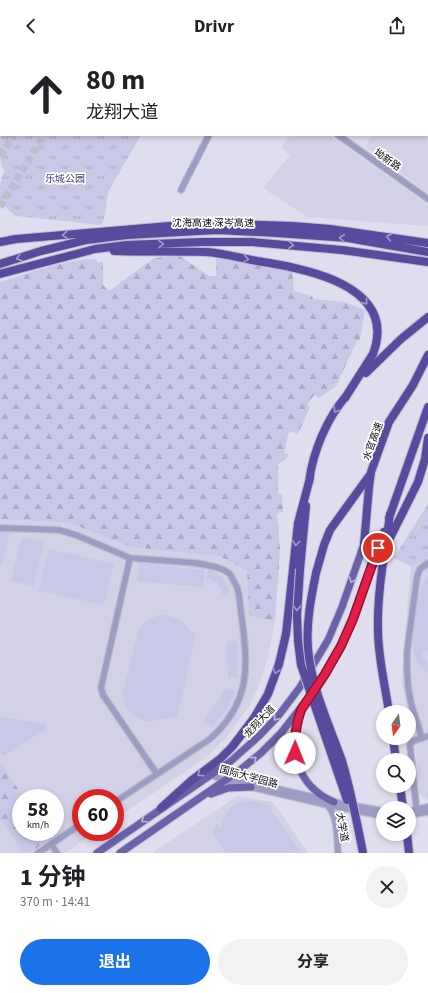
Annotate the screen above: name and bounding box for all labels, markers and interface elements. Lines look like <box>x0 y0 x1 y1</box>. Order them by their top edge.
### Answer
text: Drivr <box>194 14 234 39</box>
icon: back <box>20 15 42 37</box>
icon: share <box>386 15 408 37</box>
text: 80 m <box>86 60 145 100</box>
icon: ahead <box>20 68 72 120</box>
text: 龙翔大道 <box>86 100 158 125</box>
street label: 坳新路 <box>371 145 404 174</box>
park label: 乐城公园 <box>45 172 85 186</box>
street label: 沈海高速 深岑高速 <box>172 216 254 230</box>
one-way arrow <box>62 230 68 239</box>
one-way arrow <box>339 233 345 242</box>
one-way arrow <box>386 233 393 242</box>
one-way arrow <box>158 240 164 248</box>
one-way arrow <box>288 240 294 249</box>
one-way arrow <box>15 253 22 262</box>
one-way arrow <box>243 254 249 263</box>
one-way arrow <box>361 297 368 304</box>
one-way arrow <box>333 406 340 413</box>
street label: 水官高速 <box>360 420 386 463</box>
pin <box>361 531 395 565</box>
icon: arrive <box>367 537 389 559</box>
one-way arrow <box>292 540 301 546</box>
one-way arrow <box>348 577 356 584</box>
one-way arrow <box>293 605 301 611</box>
one-way arrow <box>273 668 281 675</box>
street label: 龙翔大道 <box>241 702 278 741</box>
north arrow <box>376 705 416 745</box>
map controls <box>376 705 416 841</box>
one-way arrow <box>274 713 281 721</box>
position arrow <box>274 732 316 774</box>
button: search <box>376 753 416 793</box>
one-way arrow <box>249 757 256 764</box>
street label: 国际大学园路 <box>218 762 280 791</box>
one-way arrow <box>198 769 205 776</box>
speed limit sign: 60 <box>72 789 124 841</box>
text: 58 <box>27 796 49 824</box>
button: layers <box>376 801 416 841</box>
street label: 大学道 <box>333 811 352 843</box>
one-way arrow <box>142 815 149 822</box>
text: km/h <box>27 818 49 832</box>
text: 1 分钟 <box>20 860 85 895</box>
button: close <box>366 866 408 908</box>
text: 370 m · 14:41 <box>20 893 90 911</box>
button: 退出 <box>20 939 210 985</box>
button: 分享 <box>218 939 408 985</box>

